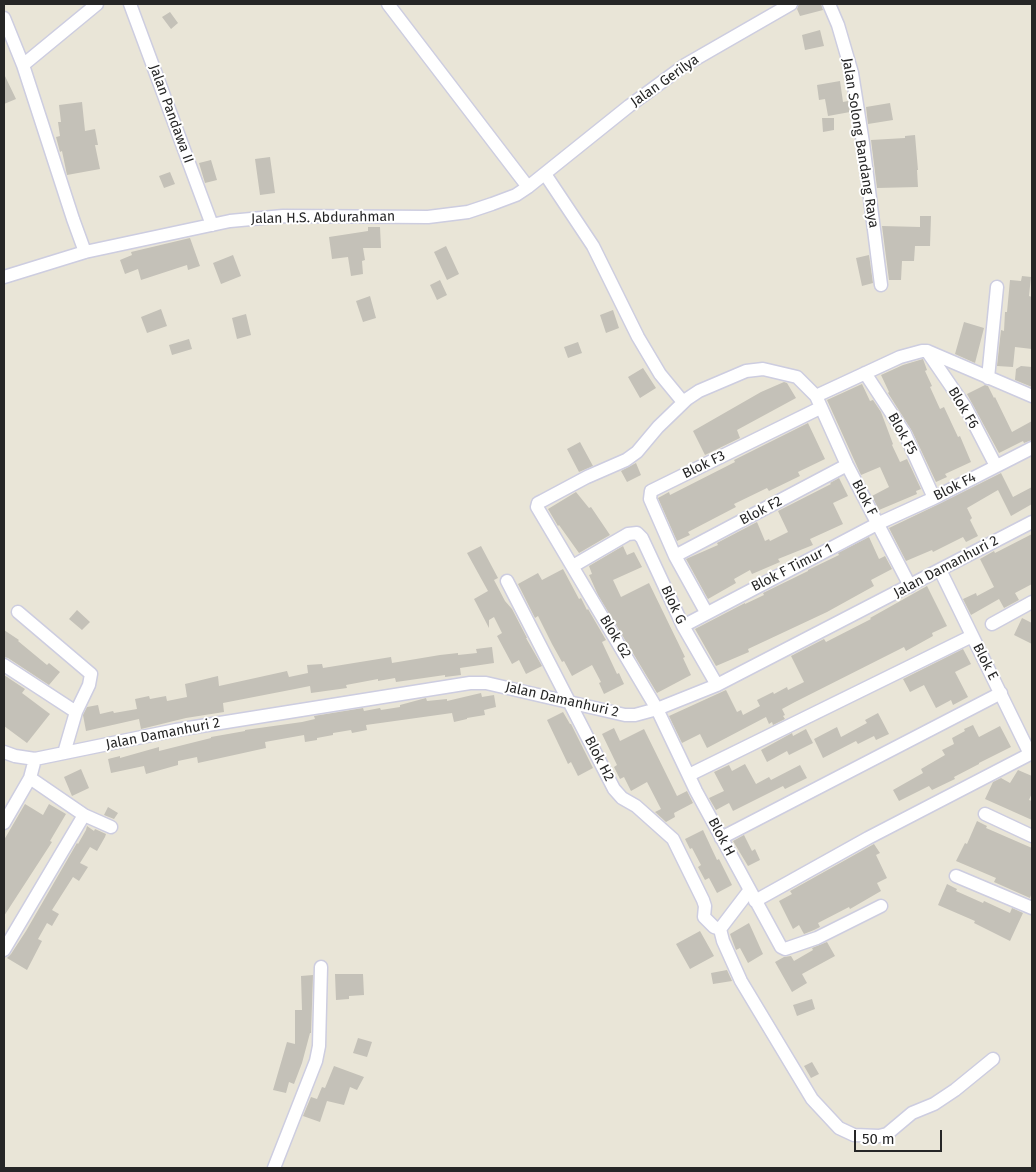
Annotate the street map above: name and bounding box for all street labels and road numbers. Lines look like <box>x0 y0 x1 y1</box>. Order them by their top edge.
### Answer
street label: Jalan Gerilya <box>628 51 702 111</box>
street label: Jalan Solong Bandang Raya <box>838 57 882 229</box>
street label: Jalan Pandawa II <box>145 62 197 166</box>
street label: Jalan H.S. Abdurahman <box>251 208 395 228</box>
street label: Blok F6 <box>944 384 982 432</box>
street label: Blok F5 <box>884 410 920 458</box>
street label: Blok F3 <box>680 447 728 483</box>
street label: Blok F4 <box>931 469 979 505</box>
street label: Blok F <box>848 477 880 519</box>
street label: Blok F2 <box>737 493 785 529</box>
street label: Jalan Damanhuri 2 <box>891 532 1001 602</box>
street label: Blok F Timur 1 <box>749 540 835 596</box>
street label: Blok G <box>657 583 689 627</box>
street label: Blok G2 <box>596 612 634 662</box>
street label: Blok E <box>969 641 1001 683</box>
street label: Jalan Damanhuri 2 <box>504 679 620 721</box>
street label: Jalan Damanhuri 2 <box>104 715 222 753</box>
street label: Blok H2 <box>581 734 617 784</box>
street label: Blok H <box>704 815 738 859</box>

